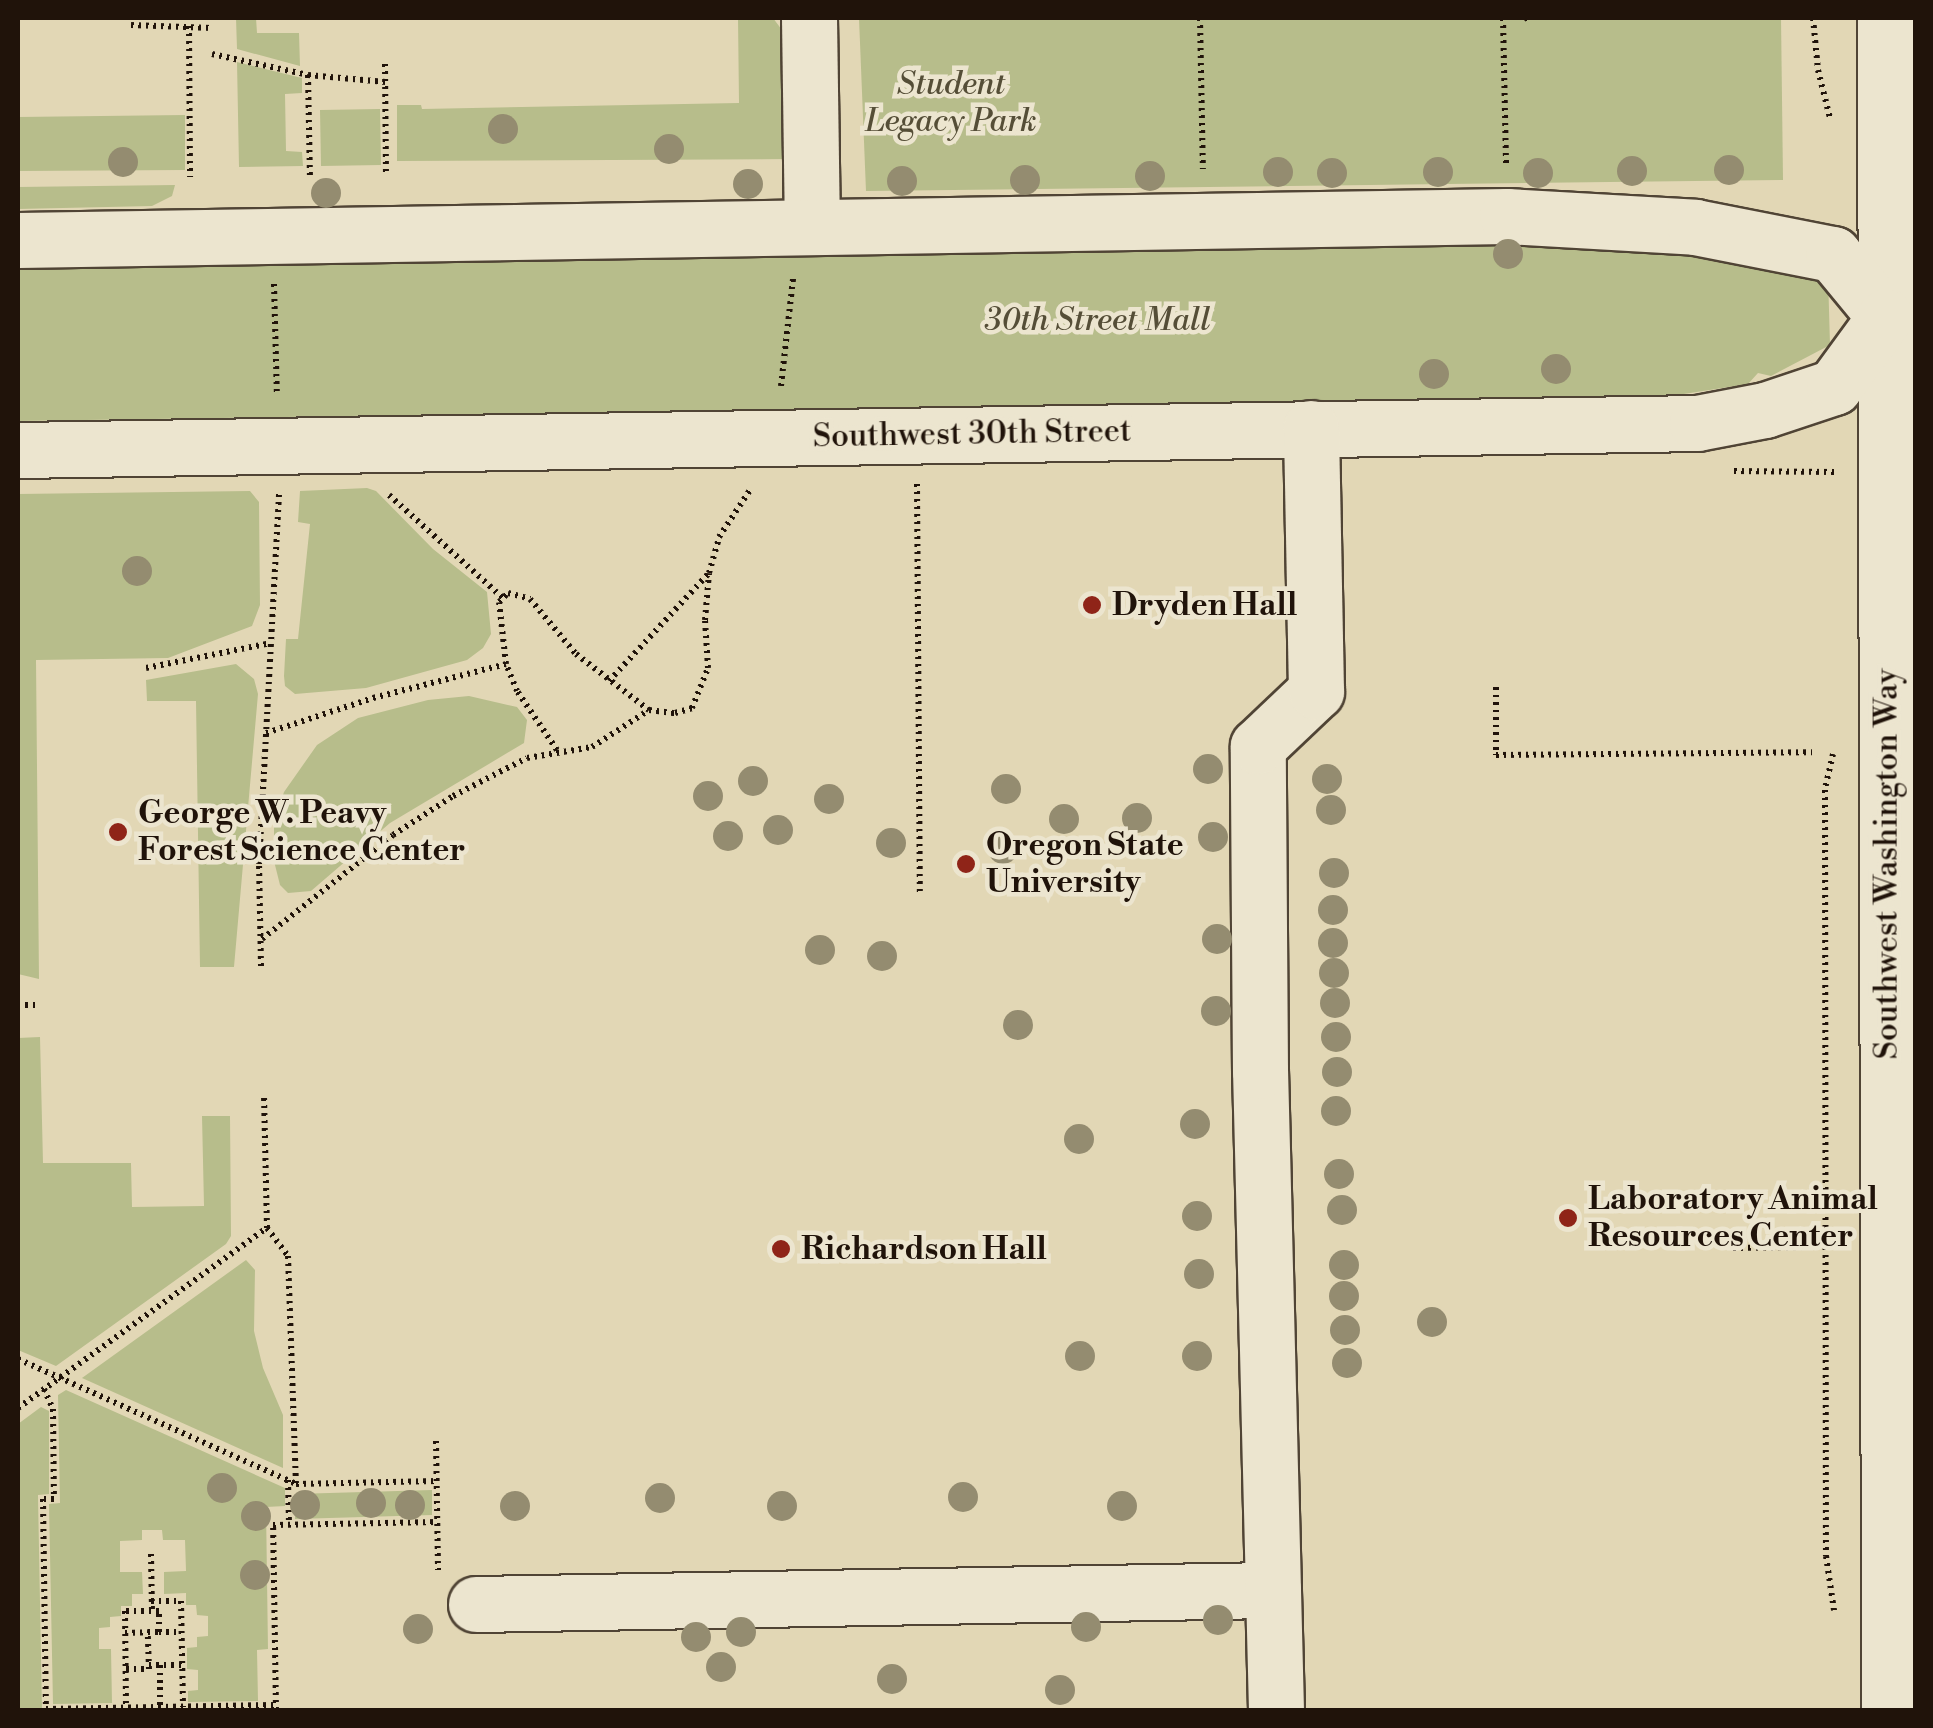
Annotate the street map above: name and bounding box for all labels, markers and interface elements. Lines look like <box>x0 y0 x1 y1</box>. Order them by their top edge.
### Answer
park label: Student Legacy Park <box>865 66 1037 141</box>
park label: 30th Street Mall <box>984 301 1210 339</box>
street label: Southwest 30th Street <box>812 412 1132 456</box>
place label: Dryden Hall <box>1112 586 1297 624</box>
marker: Dryden Hall <box>1081 594 1103 616</box>
street label: Southwest Washington Way <box>1868 669 1906 1059</box>
place label: George W. Peavy Forest Science Center <box>138 795 466 870</box>
marker: George W. Peavy Forest Science Center <box>107 821 129 843</box>
place label: Oregon State University <box>986 827 1184 902</box>
marker: Oregon State University <box>955 853 977 875</box>
place label: Laboratory Animal Resources Center <box>1588 1181 1878 1256</box>
marker: Laboratory Animal Resources Center <box>1557 1207 1579 1229</box>
place label: Richardson Hall <box>801 1230 1047 1268</box>
marker: Richardson Hall <box>770 1238 792 1260</box>

